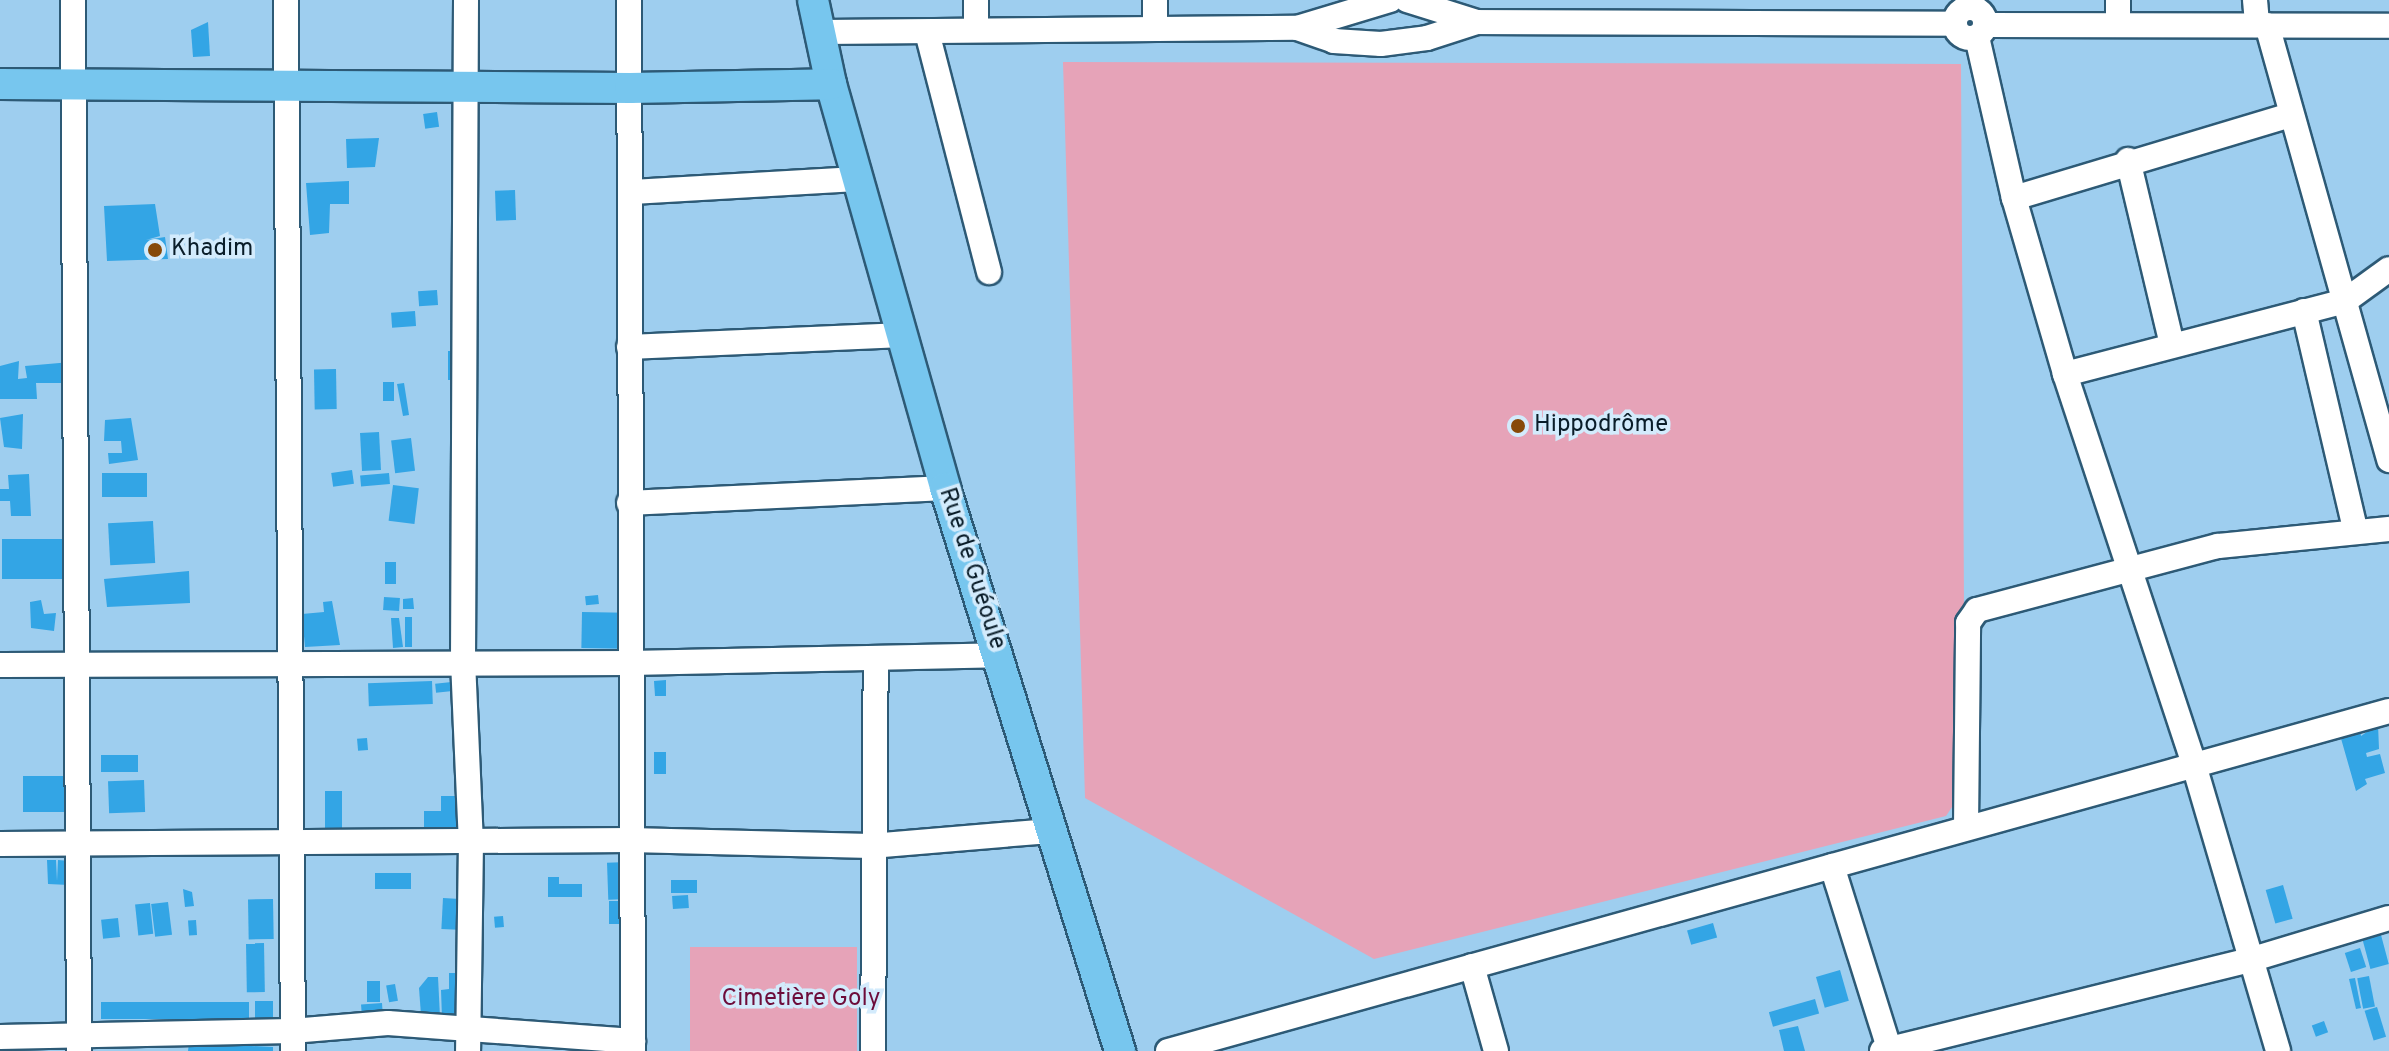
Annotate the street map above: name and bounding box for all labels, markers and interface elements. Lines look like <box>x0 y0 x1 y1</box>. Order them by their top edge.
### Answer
place label: Khadim <box>171 236 253 264</box>
marker: Khadim <box>146 241 164 259</box>
place label: Hippodrôme <box>1534 412 1668 440</box>
marker: Hippodrôme <box>1509 417 1527 435</box>
street label: Rue de Guéoule <box>931 484 1011 654</box>
park label: Cimetière Goly <box>722 986 880 1014</box>

